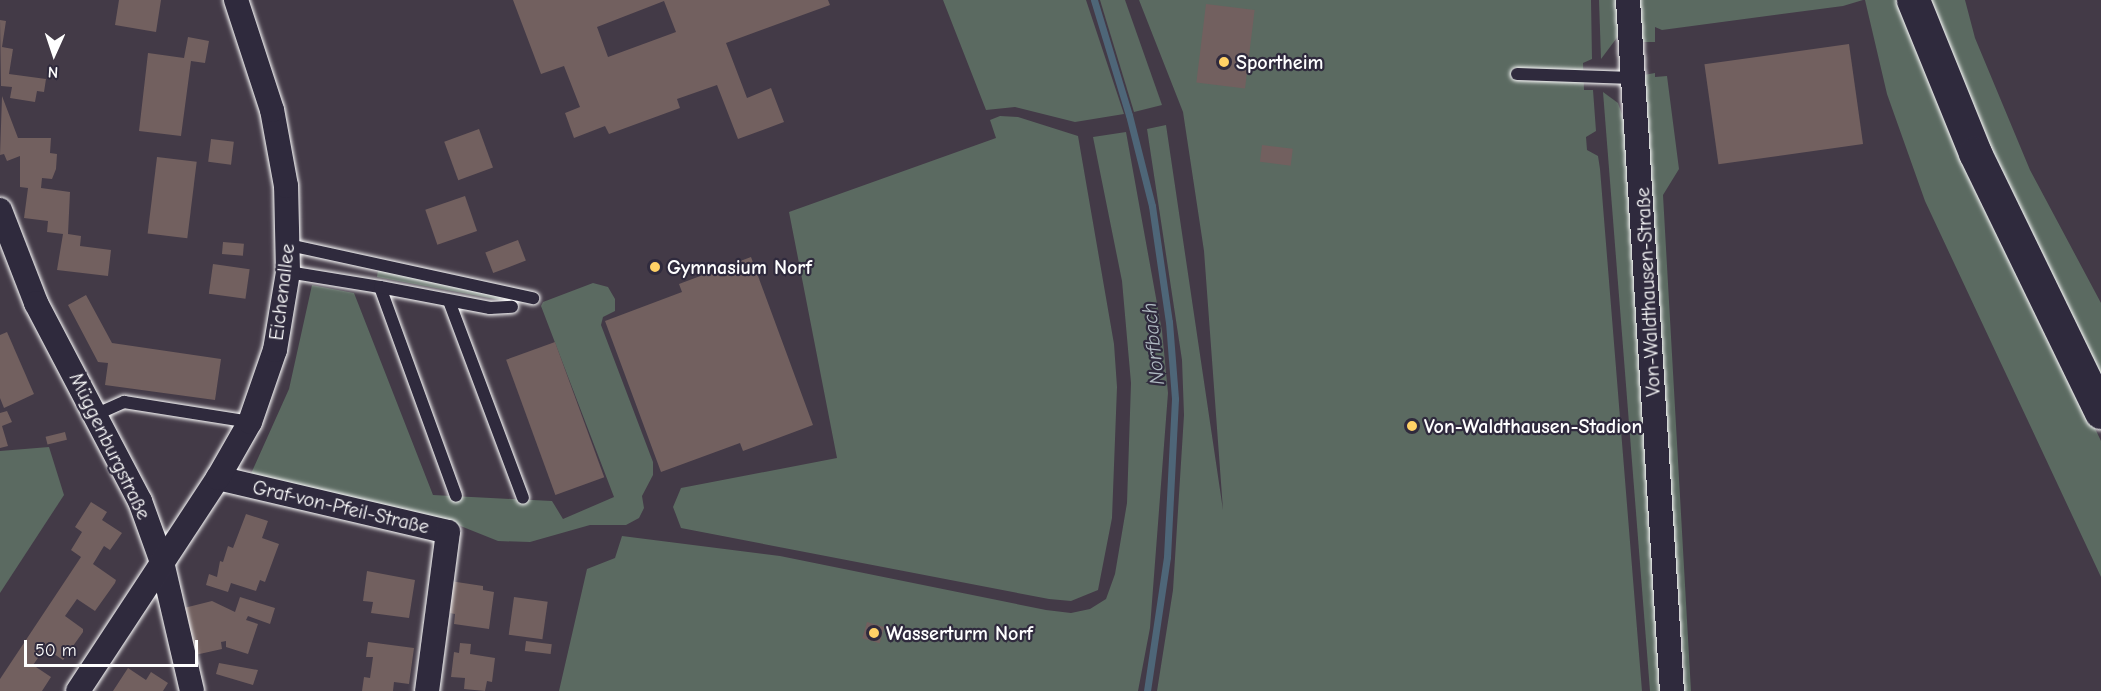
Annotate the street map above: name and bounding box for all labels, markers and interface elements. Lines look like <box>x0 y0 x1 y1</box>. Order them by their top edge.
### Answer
north arrow <box>24 24 84 84</box>
place label: Sportheim <box>1236 50 1323 74</box>
marker: Sportheim <box>1217 55 1231 69</box>
text: N <box>47 63 59 81</box>
street label: Von-Waldthausen-Straße <box>1631 187 1665 397</box>
street label: Eichenallee <box>264 242 300 342</box>
place label: Gymnasium Norf <box>667 255 812 279</box>
marker: Gymnasium Norf <box>648 260 662 274</box>
water label: Norfbach <box>1136 301 1170 387</box>
street label: Müggenburgstraße <box>64 369 156 523</box>
place label: Von-Waldthausen-Stadion <box>1424 414 1642 438</box>
marker: Von-Waldthausen-Stadion <box>1405 419 1419 433</box>
street label: Graf-von-Pfeil-Straße <box>250 475 432 539</box>
place label: Wasserturm Norf <box>886 621 1033 645</box>
marker: Wasserturm Norf <box>867 626 881 640</box>
scale bar <box>27 628 201 666</box>
text: 50 m <box>35 640 77 661</box>

